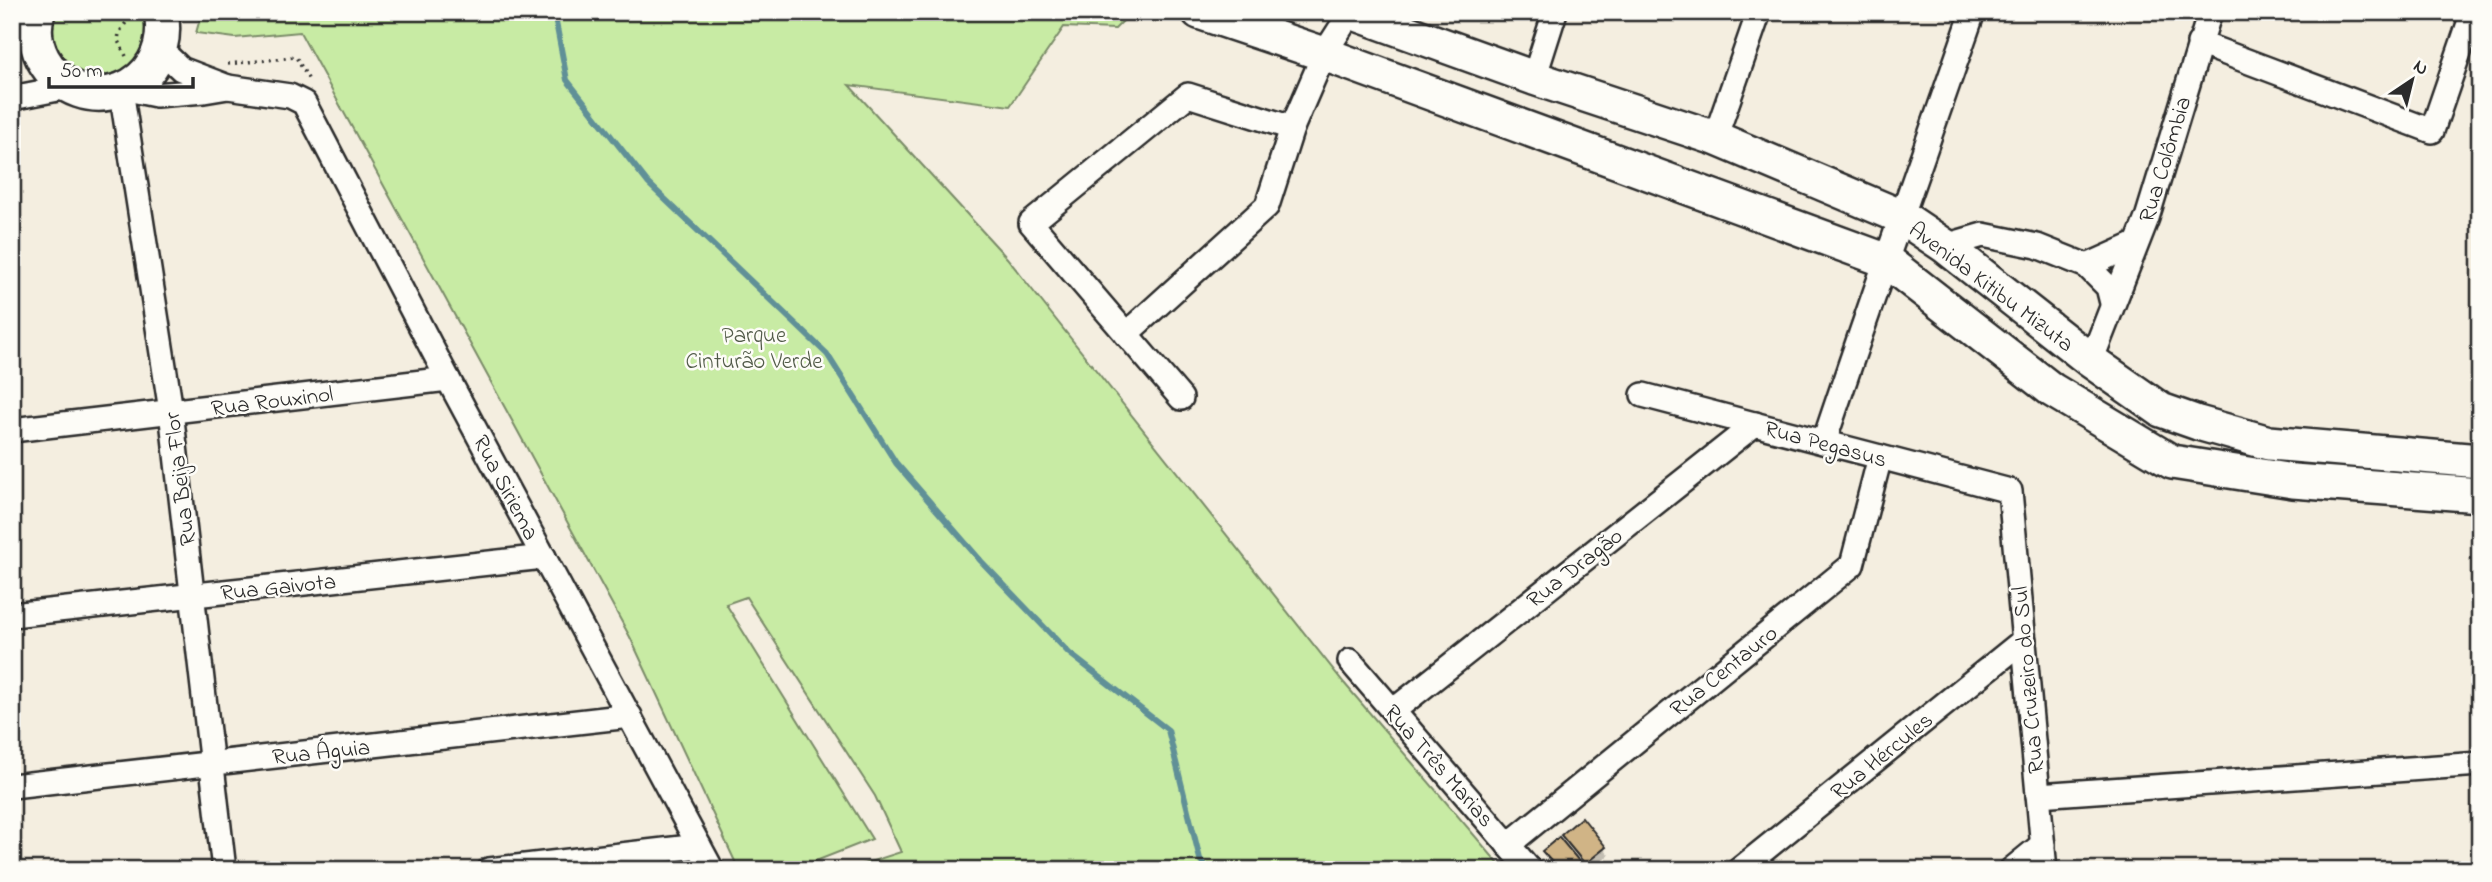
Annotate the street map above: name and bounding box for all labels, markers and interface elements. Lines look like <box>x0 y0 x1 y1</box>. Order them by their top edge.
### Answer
scale bar <box>49 46 192 90</box>
north arrow <box>2376 46 2446 116</box>
text: N <box>2407 53 2433 83</box>
text: 50 m <box>60 57 103 87</box>
street label: Rua Colômbia <box>2132 93 2201 227</box>
street label: Avenida Kitibu Mizuta <box>1901 215 2080 361</box>
park label: Parque Cinturão Verde <box>686 320 823 379</box>
street label: Rua Rouxinol <box>209 379 335 426</box>
street label: Rua Beija Flor <box>157 409 206 547</box>
street label: Rua Pegasus <box>1760 413 1890 479</box>
street label: Rua Siriema <box>463 430 546 547</box>
street label: Rua Dragão <box>1520 521 1631 618</box>
street label: Rua Gaivota <box>219 566 338 611</box>
street label: Rua Cruzeiro do Sul <box>2005 585 2054 775</box>
street label: Rua Centauro <box>1663 618 1786 726</box>
street label: Rua Três Marias <box>1375 698 1501 836</box>
street label: Rua Hércules <box>1824 705 1941 809</box>
street label: Rua Águia <box>271 731 372 776</box>

